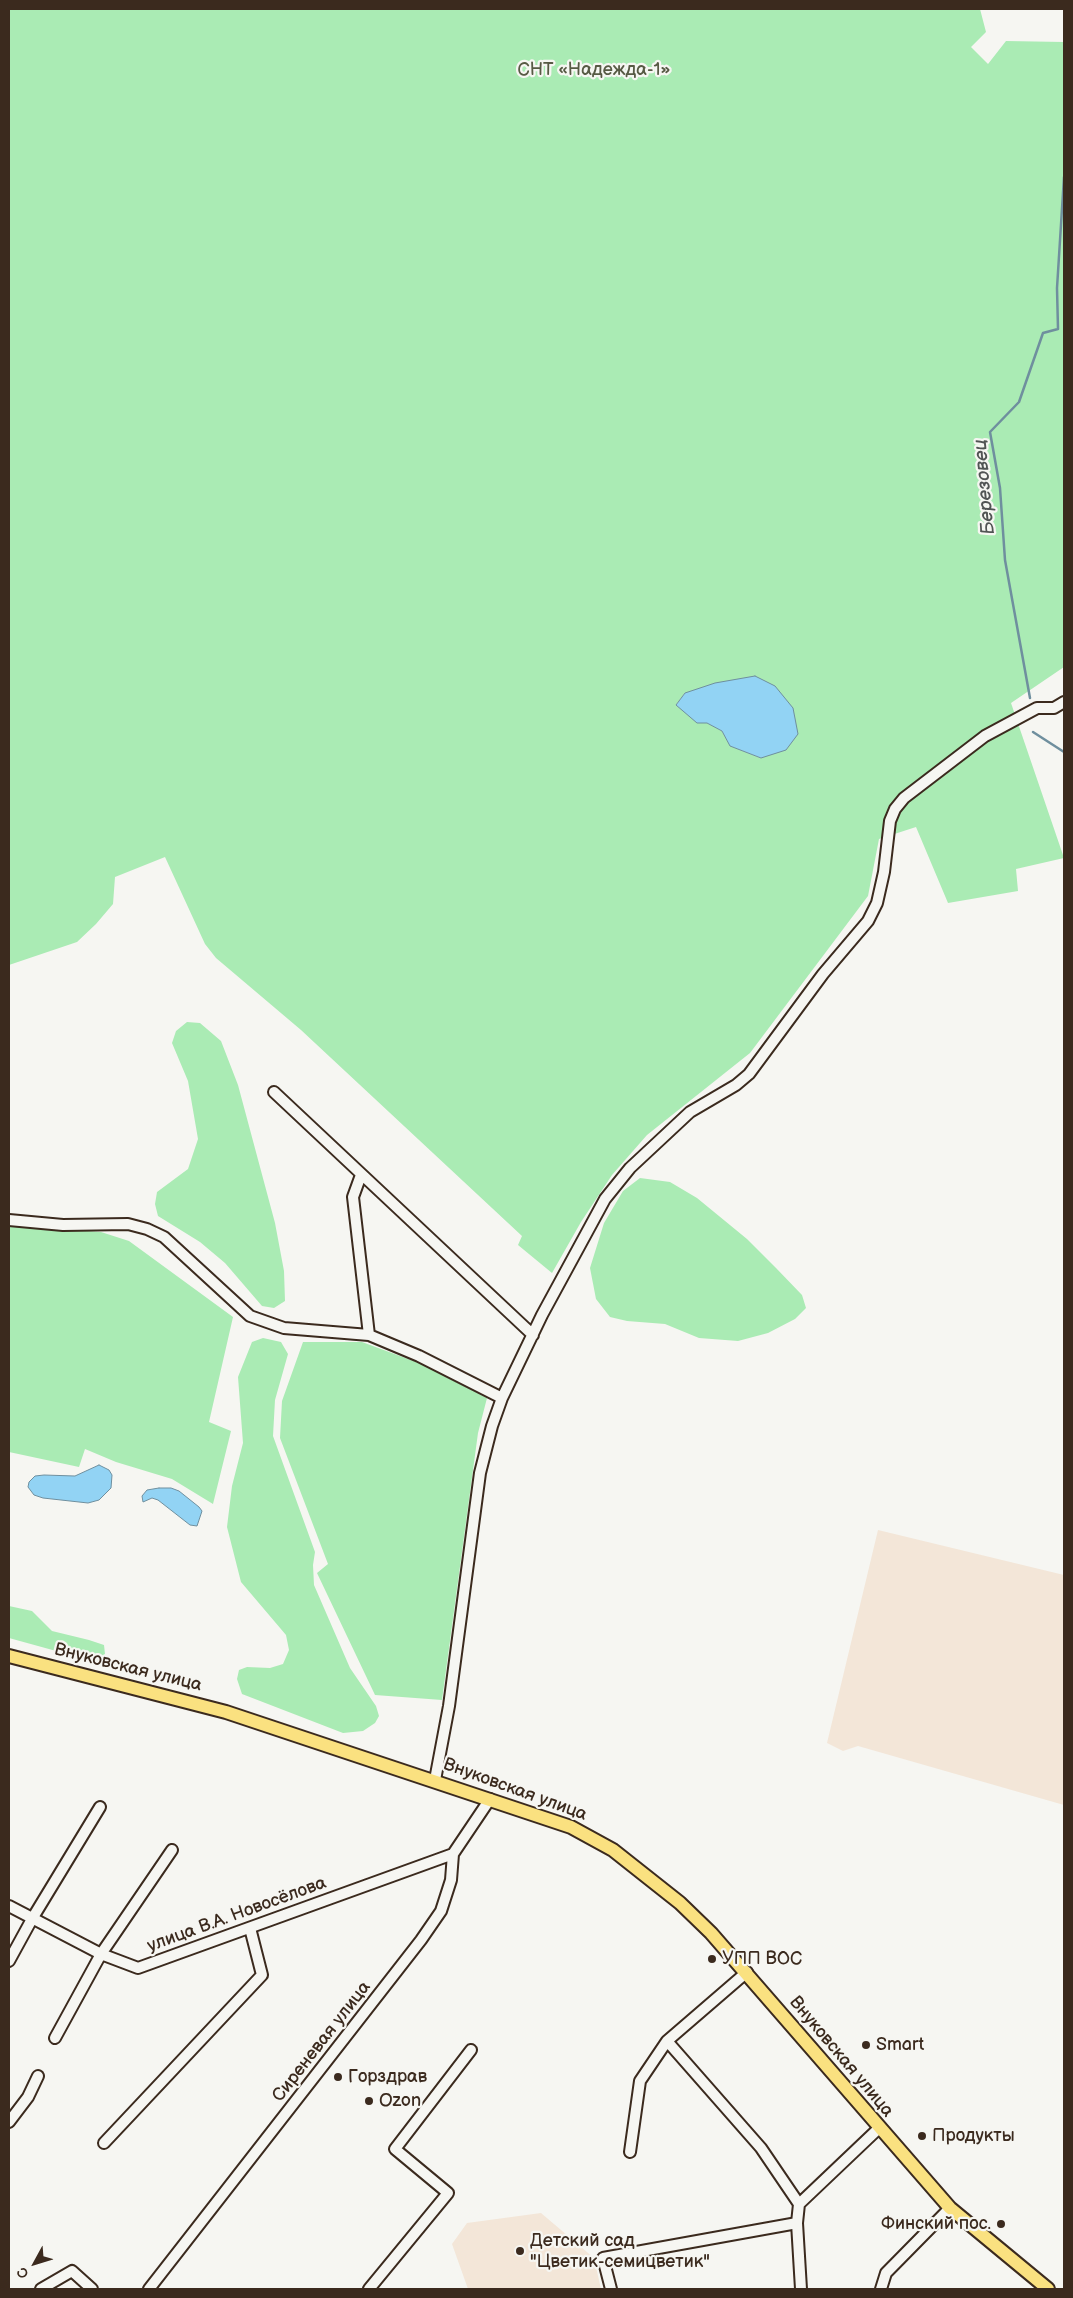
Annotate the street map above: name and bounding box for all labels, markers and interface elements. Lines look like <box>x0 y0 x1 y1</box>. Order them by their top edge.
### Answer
park label: СНТ «Надежда-1» <box>517 59 671 81</box>
water label: Березовец <box>969 438 1001 536</box>
street label: Внуковская улица <box>52 1639 204 1697</box>
street label: Внуковская улица <box>440 1754 590 1826</box>
street label: улица В.А. Новосёлова <box>145 1873 329 1957</box>
place label: УПП ВОС <box>722 1948 802 1970</box>
marker: УПП ВОС <box>706 1953 718 1965</box>
street label: Сиреневая улица <box>268 1977 376 2107</box>
street label: Внуковская улица <box>784 1992 898 2122</box>
place label: Smart <box>876 2034 924 2056</box>
marker: Smart <box>860 2039 872 2051</box>
place label: Горздрав <box>348 2066 427 2088</box>
marker: Горздрав <box>332 2071 344 2083</box>
place label: Ozon <box>379 2090 421 2112</box>
marker: Ozon <box>363 2095 375 2107</box>
place label: Продукты <box>932 2125 1015 2147</box>
marker: Продукты <box>916 2130 928 2142</box>
place label: Финский пос. <box>881 2213 991 2235</box>
marker: Финский пос. <box>995 2218 1007 2230</box>
place label: Детский сад "Цветик-семицветик" <box>530 2230 710 2272</box>
north arrow <box>10 2238 60 2288</box>
marker: Детский сад "Цветик-семицветик" <box>514 2245 526 2257</box>
text: С <box>13 2264 33 2282</box>

